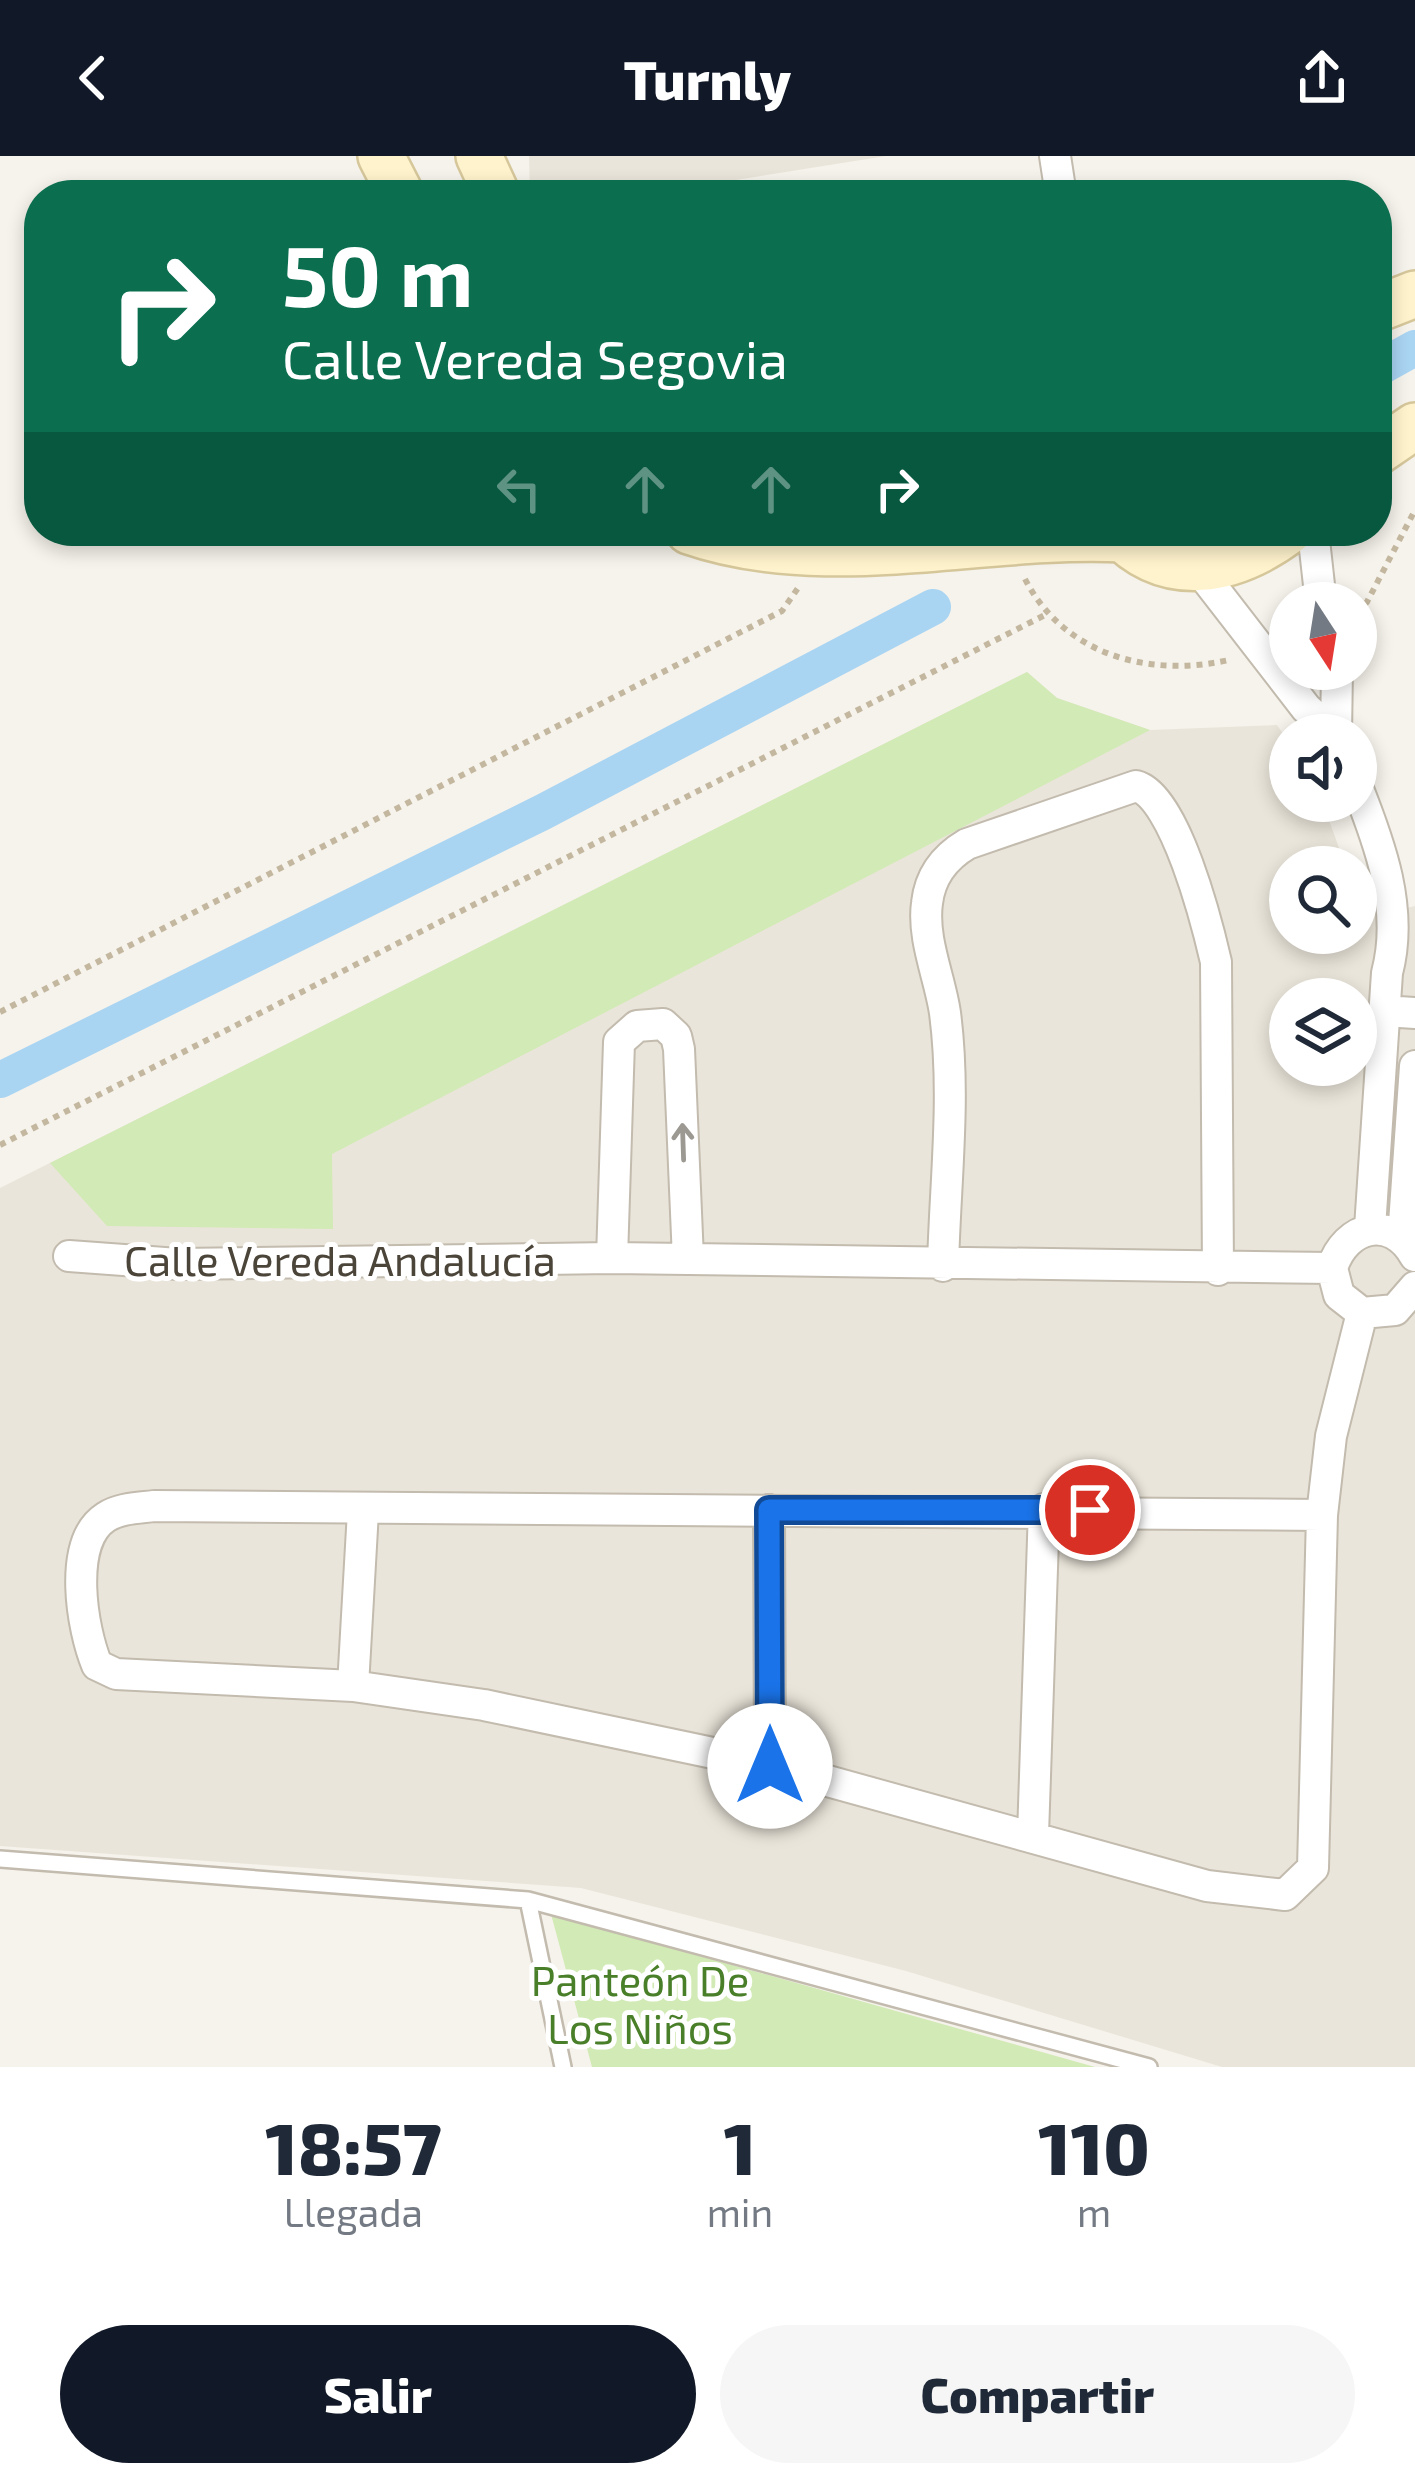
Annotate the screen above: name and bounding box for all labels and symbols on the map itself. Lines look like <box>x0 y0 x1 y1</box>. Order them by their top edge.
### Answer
north arrow <box>1269 582 1377 690</box>
one-way arrow <box>672 1123 695 1162</box>
street label: Calle Vereda Andalucía <box>124 1234 556 1284</box>
pin <box>1039 1459 1141 1561</box>
position arrow <box>707 1703 833 1829</box>
park label: Panteón De Los Niños <box>531 1954 749 2052</box>

